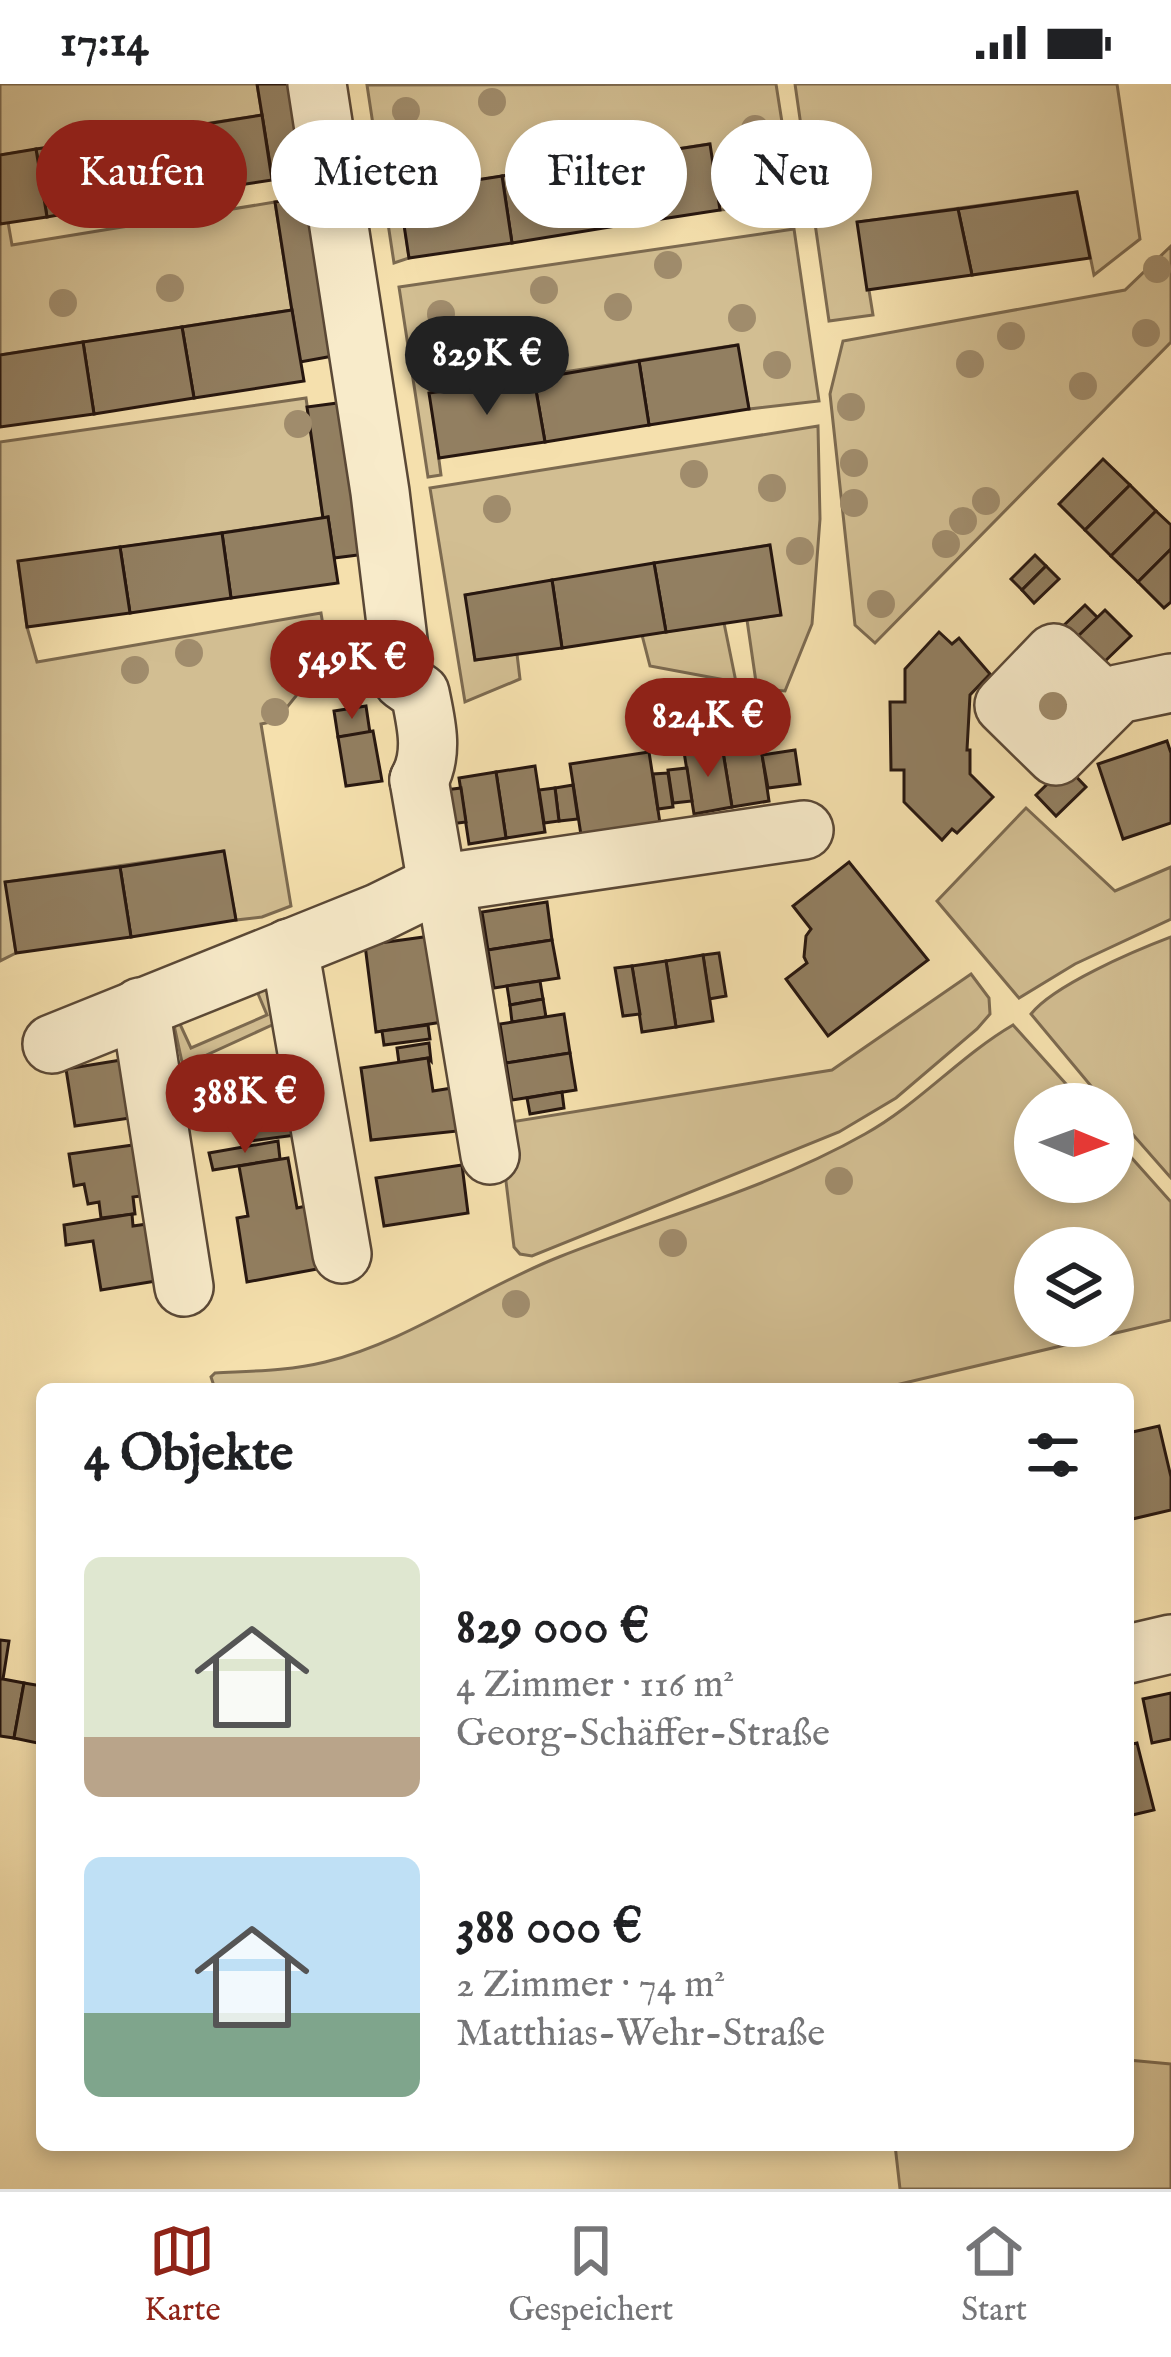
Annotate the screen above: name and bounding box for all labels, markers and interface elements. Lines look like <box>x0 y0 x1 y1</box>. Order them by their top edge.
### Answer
text: 17:14 <box>60 14 149 71</box>
chip: Kaufen <box>36 120 247 228</box>
chip: Mieten <box>271 120 481 228</box>
chip: Filter <box>505 120 687 228</box>
chip: Neu <box>711 120 872 228</box>
pin: 829K € <box>389 316 585 418</box>
text: 829K € <box>432 330 542 379</box>
pin: 549K € <box>254 620 450 722</box>
text: 549K € <box>297 634 407 683</box>
pin: 824K € <box>610 678 806 780</box>
text: 824K € <box>652 692 764 741</box>
pin: 388K € <box>147 1054 343 1156</box>
text: 388K € <box>193 1068 297 1117</box>
north arrow <box>1014 1083 1134 1203</box>
map controls <box>1014 1083 1134 1347</box>
button: layers <box>1014 1227 1134 1347</box>
icon: filters <box>1020 1422 1086 1488</box>
text: 4 Objekte <box>84 1423 293 1488</box>
text: 829 000 € <box>456 1596 650 1661</box>
icon: home <box>180 1605 324 1749</box>
text: 4 Zimmer · 116 m² <box>456 1661 734 1710</box>
text: Georg-Schäffer-Straße <box>456 1710 830 1759</box>
text: 388 000 € <box>456 1896 642 1961</box>
icon: home <box>180 1905 324 2049</box>
text: 2 Zimmer · 74 m² <box>456 1961 725 2010</box>
text: Matthias-Wehr-Straße <box>456 2010 825 2059</box>
tab: Karte <box>144 2218 221 2332</box>
tab: Gespeichert <box>508 2218 673 2332</box>
tab: Start <box>961 2218 1027 2332</box>

